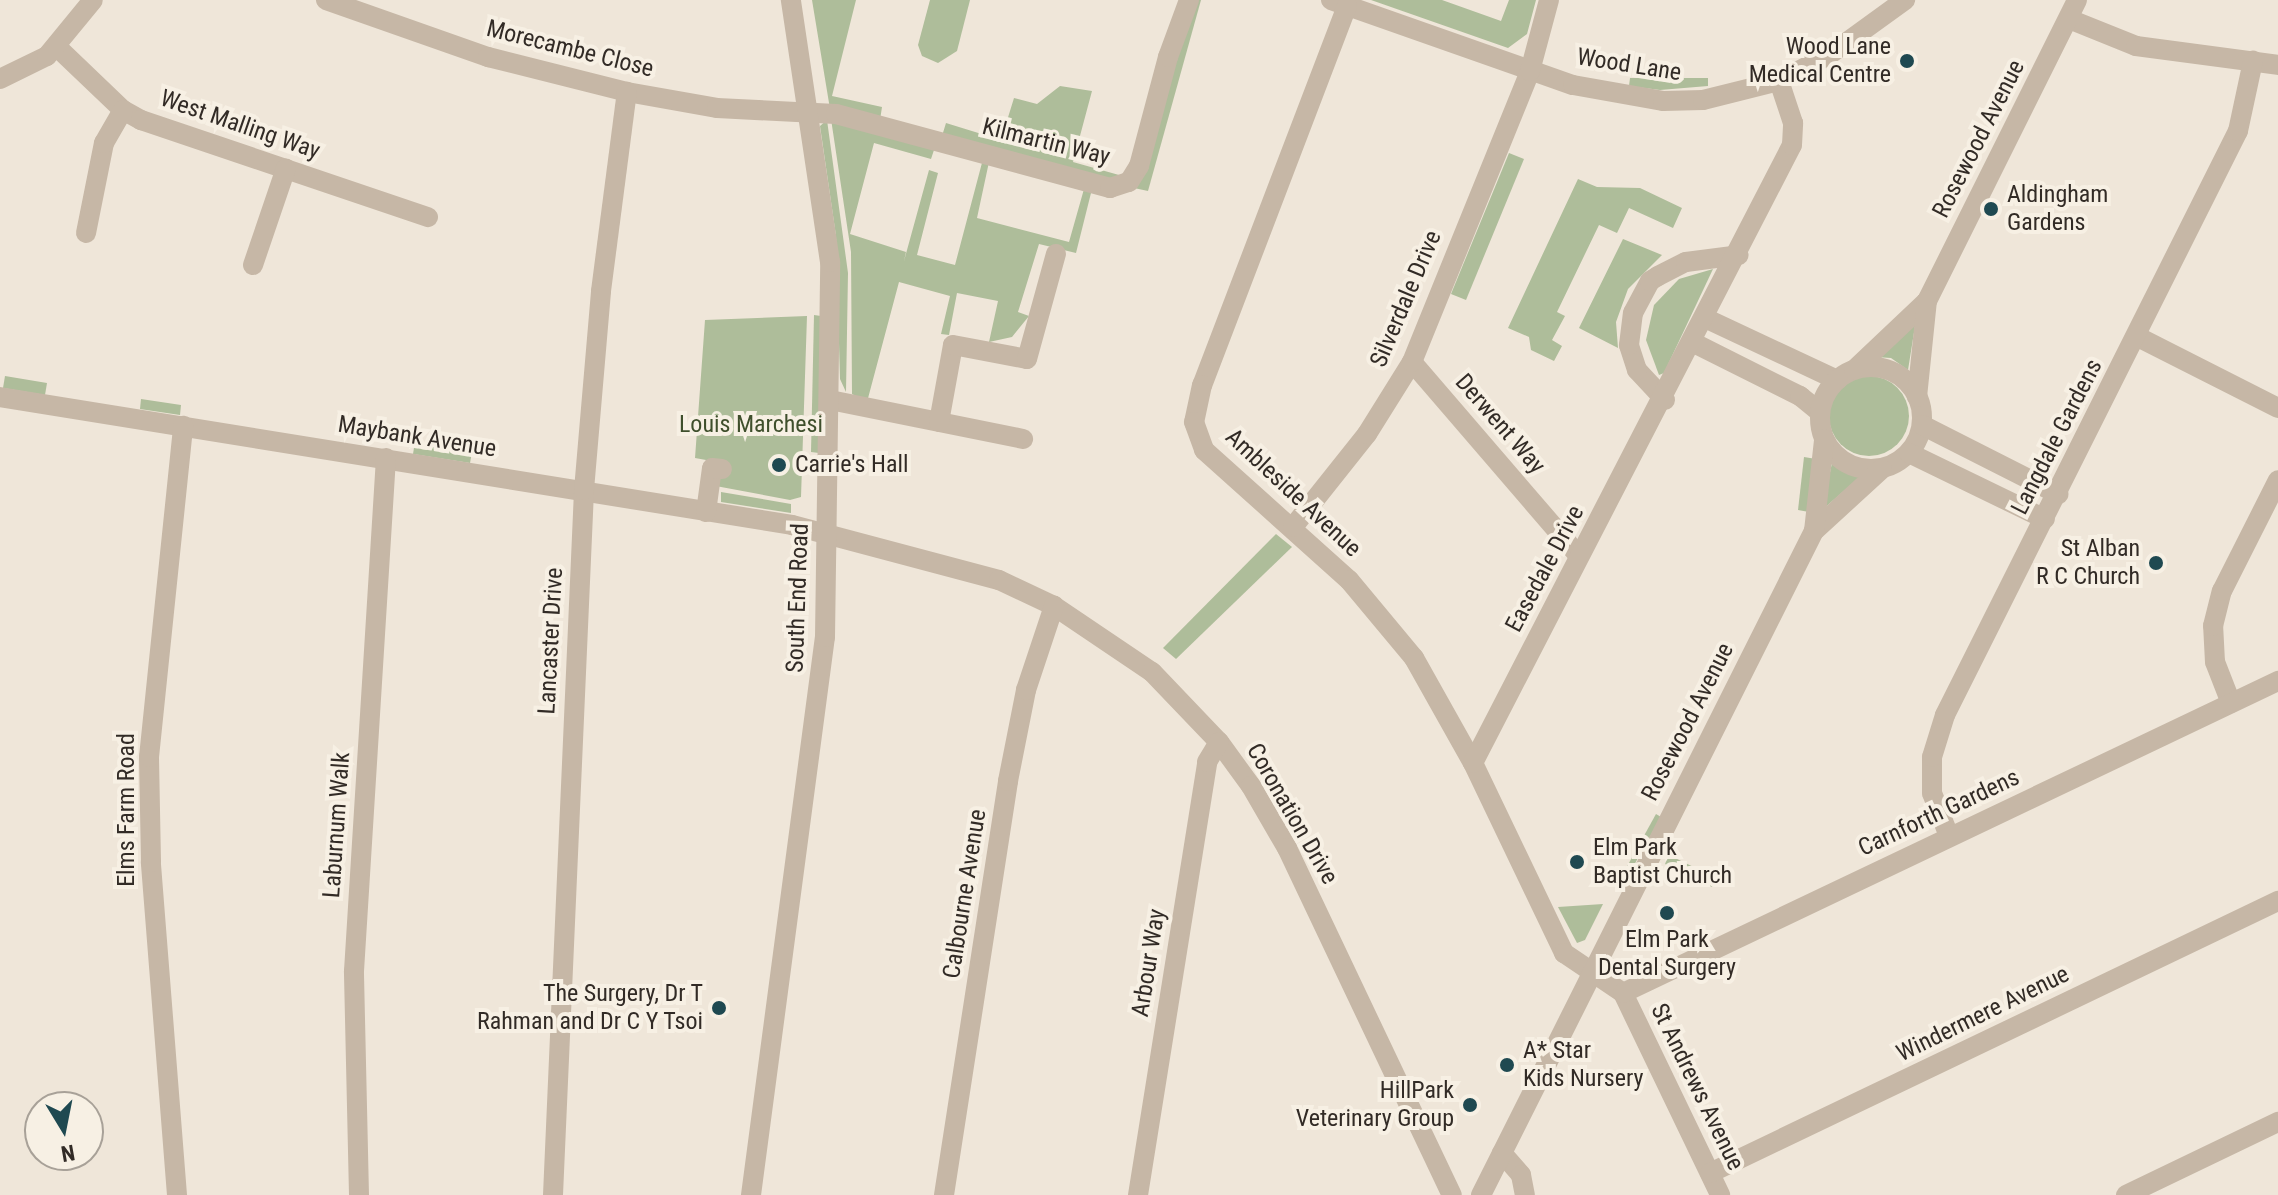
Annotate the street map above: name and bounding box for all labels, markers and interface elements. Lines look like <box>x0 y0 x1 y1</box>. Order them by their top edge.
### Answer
street label: Morecambe Close <box>483 14 657 84</box>
place label: Wood Lane Medical Centre <box>1749 33 1891 89</box>
street label: Wood Lane <box>1575 43 1683 87</box>
marker: Wood Lane Medical Centre <box>1898 52 1916 70</box>
street label: Rosewood Avenue <box>1927 55 2031 223</box>
street label: West Malling Way <box>156 84 324 166</box>
street label: Kilmartin Way <box>979 112 1113 172</box>
place label: Aldingham Gardens <box>2007 181 2108 237</box>
marker: Aldingham Gardens <box>1982 200 2000 218</box>
street label: Silverdale Drive <box>1364 226 1448 372</box>
street label: Langdale Gardens <box>2005 354 2109 520</box>
street label: Derwent Way <box>1449 368 1551 480</box>
street label: Maybank Avenue <box>336 410 498 464</box>
park label: Louis Marchesi <box>679 411 823 439</box>
street label: Ambleside Avenue <box>1219 423 1367 563</box>
place label: Carrie's Hall <box>795 451 908 479</box>
marker: Carrie's Hall <box>770 456 788 474</box>
street label: Easedale Drive <box>1500 501 1590 637</box>
street label: South End Road <box>781 523 815 673</box>
place label: St Alban R C Church <box>2036 535 2140 591</box>
marker: St Alban R C Church <box>2147 554 2165 572</box>
street label: Lancaster Drive <box>533 567 569 715</box>
street label: Rosewood Avenue <box>1636 638 1740 806</box>
street label: Elms Farm Road <box>113 733 141 887</box>
street label: Coronation Drive <box>1240 739 1344 889</box>
street label: Laburnum Walk <box>318 751 356 899</box>
street label: Carnforth Gardens <box>1854 763 2024 863</box>
street label: Calbourne Avenue <box>937 807 993 981</box>
place label: Elm Park Baptist Church <box>1593 834 1732 890</box>
marker: Elm Park Baptist Church <box>1568 853 1586 871</box>
marker: Elm Park Dental Surgery <box>1658 904 1676 922</box>
street label: Arbour Way <box>1126 907 1172 1019</box>
place label: Elm Park Dental Surgery <box>1598 926 1736 982</box>
street label: Windermere Avenue <box>1892 960 2074 1068</box>
place label: The Surgery, Dr T Rahman and Dr C Y Tsoi <box>477 980 703 1036</box>
marker: The Surgery, Dr T Rahman and Dr C Y Tsoi <box>710 999 728 1017</box>
street label: St Andrews Avenue <box>1644 999 1750 1175</box>
place label: A* Star Kids Nursery <box>1523 1037 1643 1093</box>
marker: A* Star Kids Nursery <box>1498 1056 1516 1074</box>
place label: HillPark Veterinary Group <box>1296 1077 1454 1133</box>
north arrow <box>24 1091 104 1171</box>
marker: HillPark Veterinary Group <box>1461 1096 1479 1114</box>
text: N <box>59 1140 77 1167</box>

